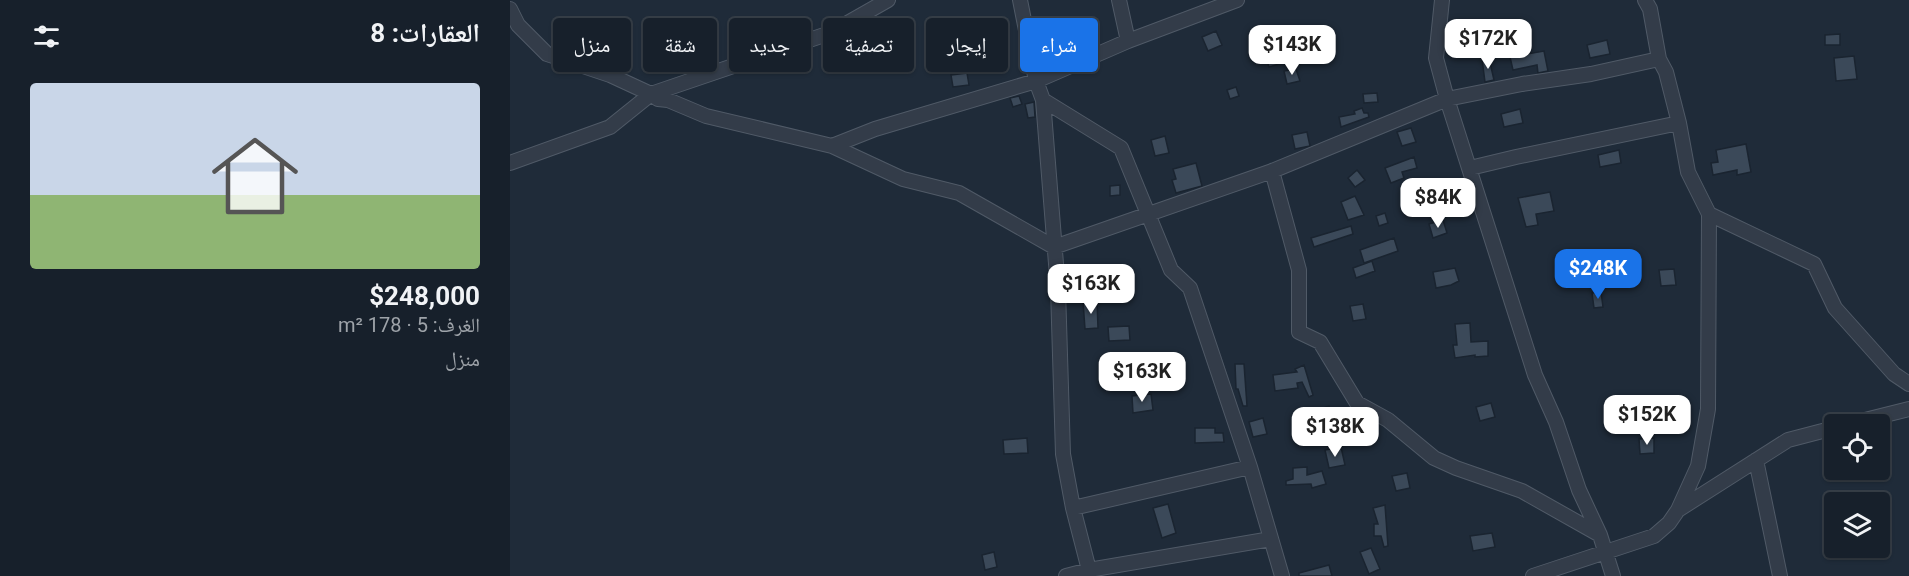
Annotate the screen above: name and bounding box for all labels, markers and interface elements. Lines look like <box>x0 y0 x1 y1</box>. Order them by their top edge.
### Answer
text: العقارات: 8 <box>370 18 480 48</box>
chip: منزل <box>553 18 631 72</box>
chip: شقة <box>643 18 717 72</box>
chip: جديد <box>729 18 811 72</box>
chip: تصفية <box>823 18 914 72</box>
chip: إيجار <box>926 18 1008 72</box>
chip: شراء <box>1020 18 1098 72</box>
pin: $172K <box>1446 19 1530 70</box>
icon: filters <box>30 20 63 53</box>
pin: $143K <box>1250 25 1334 76</box>
text: $172K <box>1459 26 1517 50</box>
text: $143K <box>1263 32 1321 56</box>
icon: home <box>201 122 309 230</box>
pin: $84K <box>1402 178 1474 229</box>
text: $84K <box>1414 185 1462 209</box>
pin: $248K <box>1556 249 1640 300</box>
text: $248K <box>1569 256 1627 280</box>
pin: $163K <box>1049 264 1133 315</box>
text: $163K <box>1062 271 1120 295</box>
text: $248,000 <box>369 281 480 311</box>
text: الغرف: 5 · 178 m² <box>338 313 480 337</box>
text: منزل <box>445 347 480 371</box>
pin: $163K <box>1100 352 1184 403</box>
text: $163K <box>1113 359 1171 383</box>
pin: $152K <box>1605 395 1689 446</box>
text: $152K <box>1618 402 1676 426</box>
pin: $138K <box>1293 407 1377 458</box>
text: $138K <box>1306 414 1364 438</box>
map controls <box>1824 414 1890 558</box>
button: locate <box>1824 414 1890 480</box>
button: layers <box>1824 492 1890 558</box>

